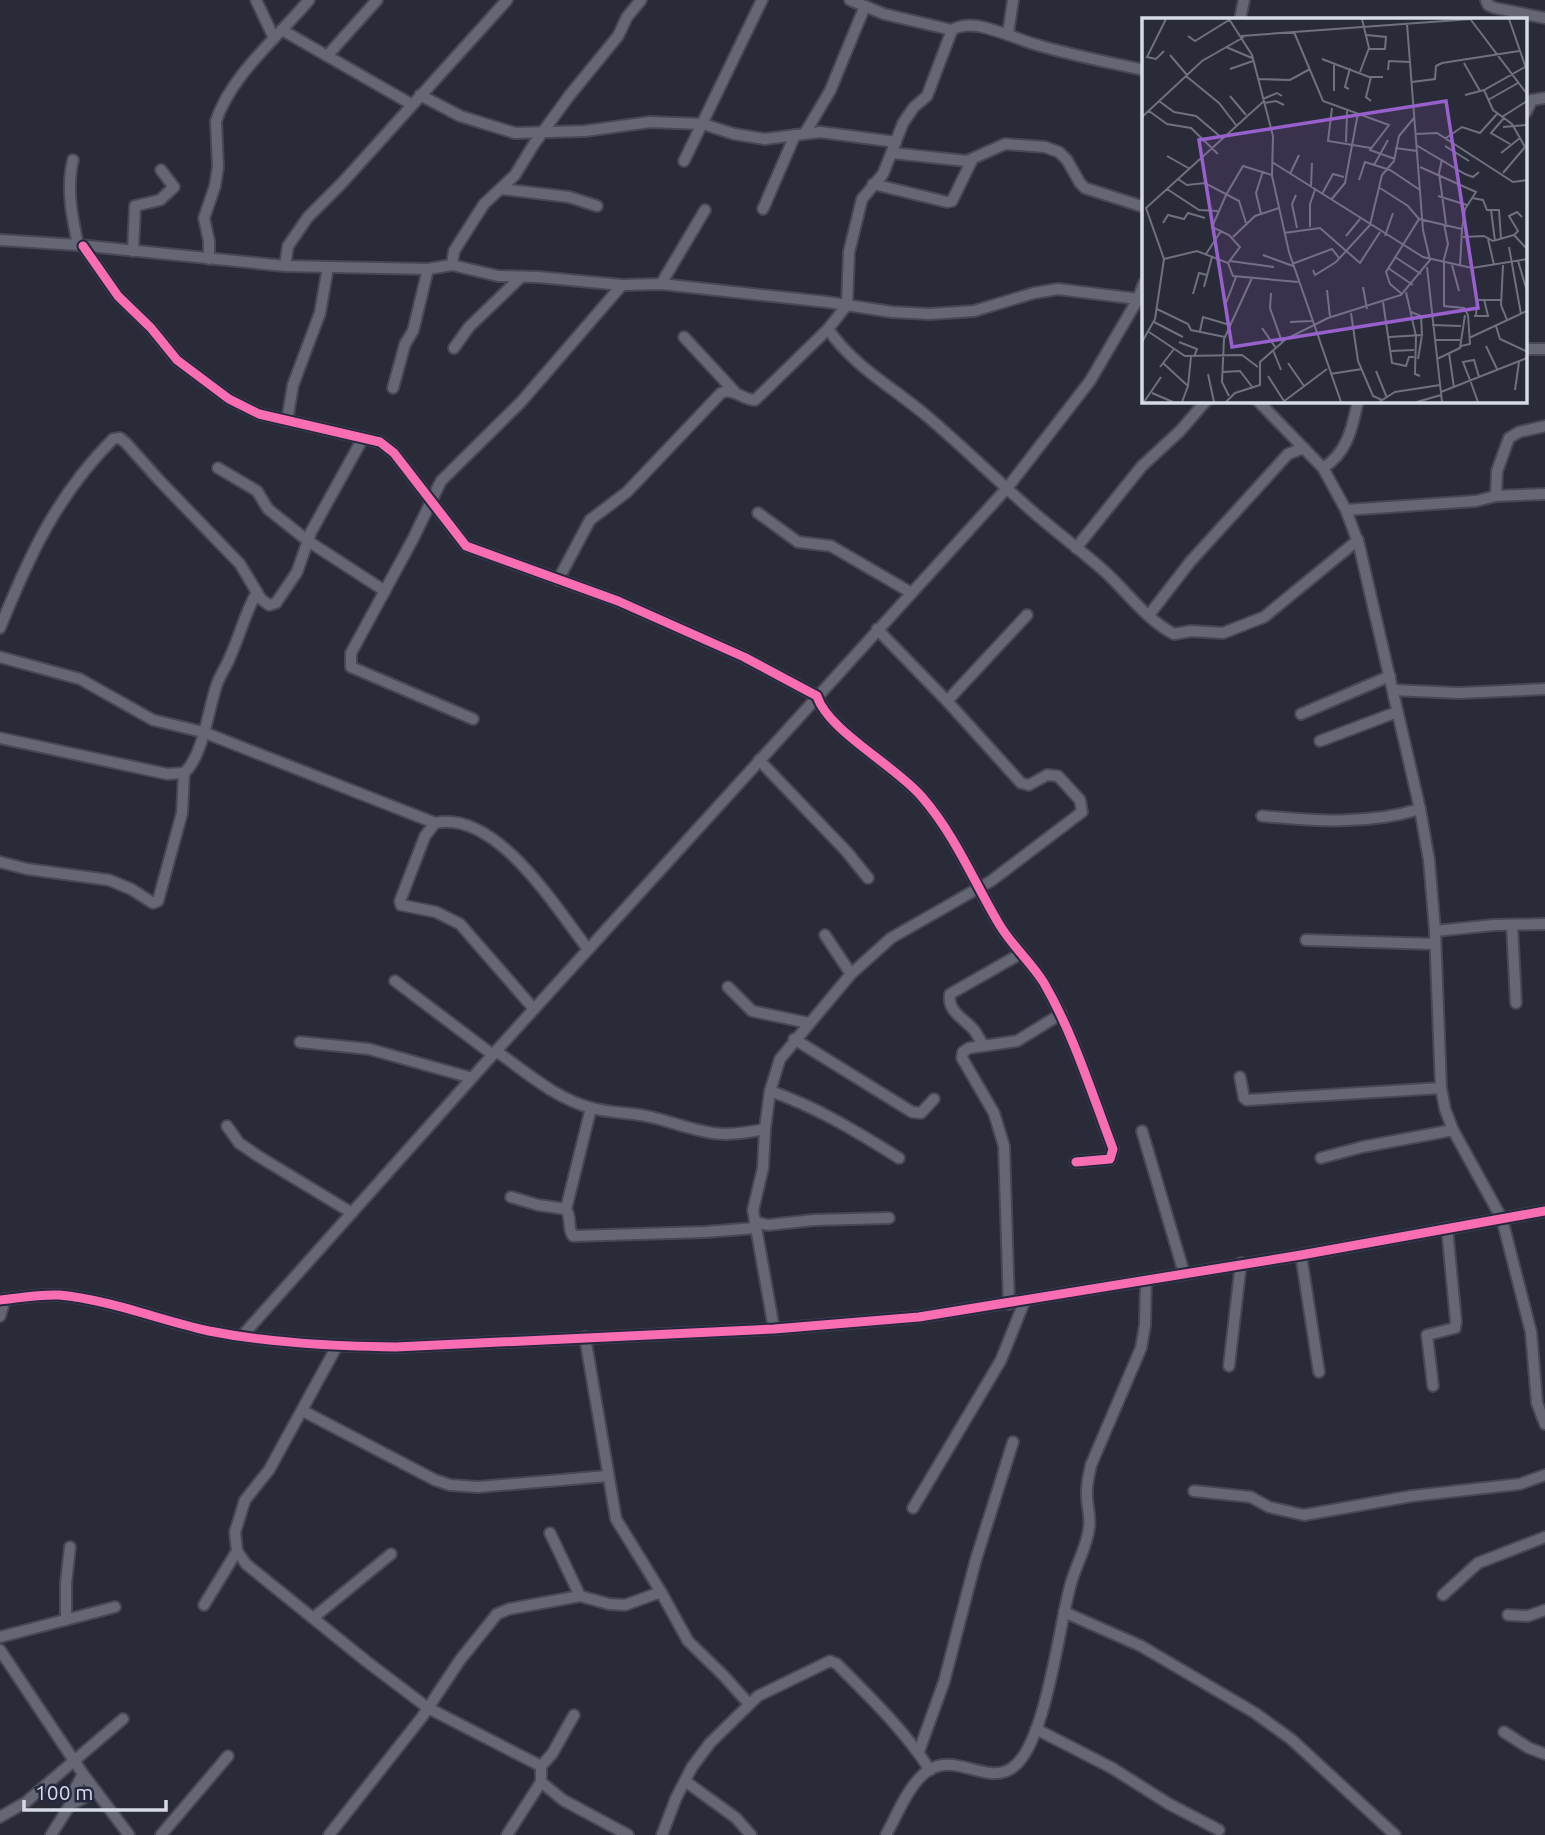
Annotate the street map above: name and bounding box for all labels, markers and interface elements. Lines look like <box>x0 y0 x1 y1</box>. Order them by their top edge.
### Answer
inset map <box>1142 18 1528 402</box>
scale bar <box>24 1769 166 1813</box>
text: 100 m <box>35 1780 93 1804</box>

